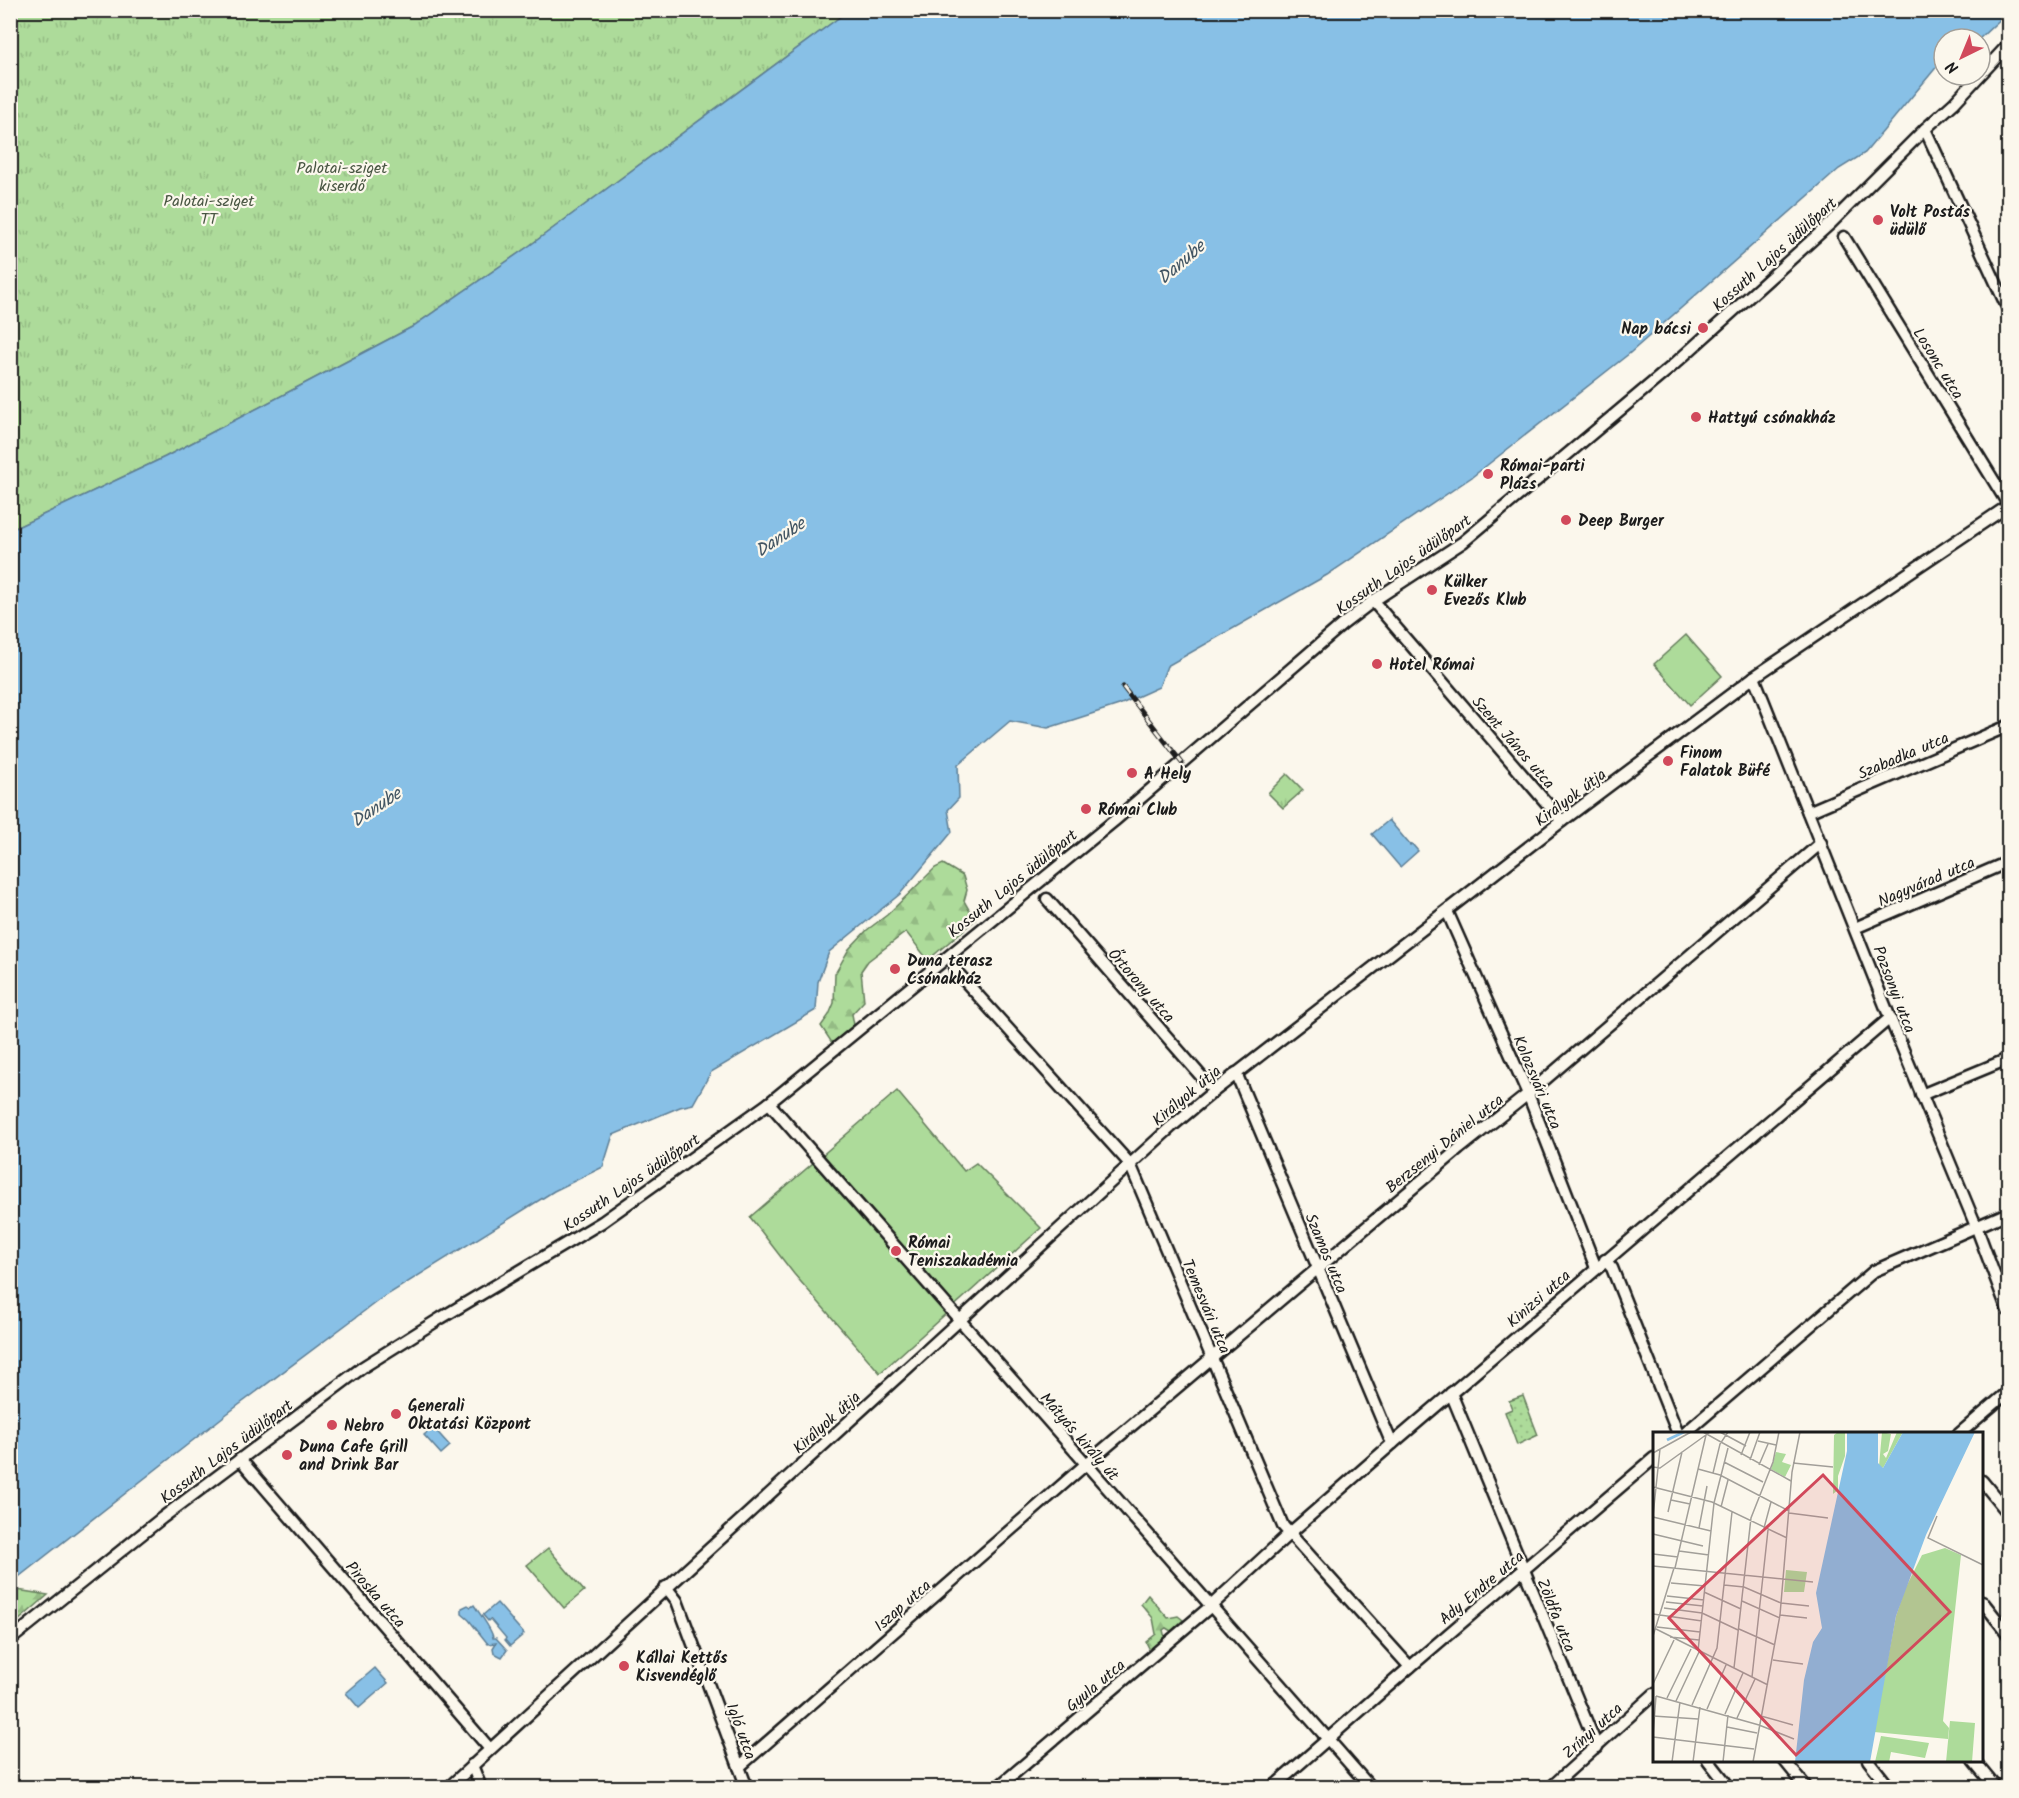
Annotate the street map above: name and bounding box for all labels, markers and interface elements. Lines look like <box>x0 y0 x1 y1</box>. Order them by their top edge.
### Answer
north arrow <box>1932 27 1992 87</box>
text: N <box>1941 54 1965 79</box>
park label: Palotai-sziget kiserdő <box>297 156 388 199</box>
park label: Palotai-sziget TT <box>164 189 255 232</box>
street label: Kossuth Lajos üdülőpart <box>1707 191 1844 318</box>
place label: Volt Postás üdülő <box>1890 200 1970 243</box>
marker: Volt Postás üdülő <box>1871 213 1885 227</box>
water label: Danube <box>1151 233 1214 292</box>
place label: Nap bácsi <box>1621 317 1692 342</box>
marker: Nap bácsi <box>1696 321 1710 335</box>
street label: Losonc utca <box>1906 323 1970 405</box>
place label: Hattyú csónakház <box>1708 406 1836 431</box>
marker: Hattyú csónakház <box>1689 410 1703 424</box>
place label: Római-parti Plázs <box>1500 454 1586 497</box>
marker: Római-parti Plázs <box>1481 467 1495 481</box>
street label: Kossuth Lajos üdülőpart <box>1331 508 1478 622</box>
place label: Deep Burger <box>1578 509 1665 534</box>
water label: Danube <box>750 510 814 566</box>
marker: Deep Burger <box>1559 513 1573 527</box>
place label: Külker Evezős Klub <box>1444 570 1527 613</box>
marker: Külker Evezős Klub <box>1425 583 1439 597</box>
place label: Hotel Római <box>1389 653 1475 678</box>
marker: Hotel Római <box>1370 657 1384 671</box>
street label: Szent János utca <box>1465 691 1560 795</box>
street label: Szabadka utca <box>1854 726 1953 787</box>
place label: Finom Falatok Büfé <box>1680 741 1770 784</box>
marker: Finom Falatok Büfé <box>1661 754 1675 768</box>
place label: A Hely <box>1144 762 1192 787</box>
street label: Királyok útja <box>1530 763 1612 833</box>
marker: A Hely <box>1125 766 1139 780</box>
water label: Danube <box>346 780 410 836</box>
place label: Római Club <box>1098 798 1177 823</box>
marker: Római Club <box>1079 802 1093 816</box>
street label: Kossuth Lajos üdülőpart <box>942 823 1084 945</box>
street label: Nagyvárad utca <box>1874 851 1979 914</box>
street label: Pozsonyi utca <box>1865 942 1922 1037</box>
street label: Őrtorony utca <box>1101 943 1181 1029</box>
place label: Duna terasz Csónakház <box>907 949 993 992</box>
marker: Duna terasz Csónakház <box>888 962 902 976</box>
street label: Kolozsvári utca <box>1506 1032 1568 1134</box>
street label: Királyok útja <box>1147 1060 1227 1133</box>
street label: Berzsenyi Dániel utca <box>1380 1088 1510 1200</box>
street label: Kossuth Lajos üdülőpart <box>558 1127 706 1239</box>
street label: Szamos utca <box>1298 1210 1354 1297</box>
place label: Római Teniszakadémia <box>908 1231 1018 1274</box>
marker: Római Teniszakadémia <box>889 1244 903 1258</box>
street label: Temesvári utca <box>1174 1255 1237 1358</box>
street label: Kinizsi utca <box>1501 1264 1577 1334</box>
street label: Királyok útja <box>787 1386 867 1461</box>
street label: Mátyás király út <box>1033 1387 1125 1487</box>
street label: Kossuth Lajos üdülőpart <box>155 1393 299 1511</box>
place label: Generali Oktatási Központ <box>408 1394 532 1437</box>
marker: Generali Oktatási Központ <box>389 1407 403 1421</box>
place label: Nebro <box>344 1414 384 1439</box>
marker: Nebro <box>325 1418 339 1432</box>
inset map <box>1653 1432 1983 1762</box>
place label: Duna Cafe Grill and Drink Bar <box>299 1435 408 1478</box>
marker: Duna Cafe Grill and Drink Bar <box>280 1448 294 1462</box>
street label: Ady Endre utca <box>1434 1545 1530 1631</box>
street label: Piroska utca <box>339 1556 411 1634</box>
street label: Iszap utca <box>869 1574 937 1638</box>
street label: Zöldfa utca <box>1530 1575 1582 1656</box>
place label: Kállai Kettős Kisvendéglő <box>636 1646 728 1689</box>
street label: Gyula utca <box>1061 1654 1131 1719</box>
marker: Kállai Kettős Kisvendéglő <box>617 1659 631 1673</box>
street label: Zrínyi utca <box>1557 1697 1629 1765</box>
street label: Igló utca <box>719 1700 762 1763</box>

